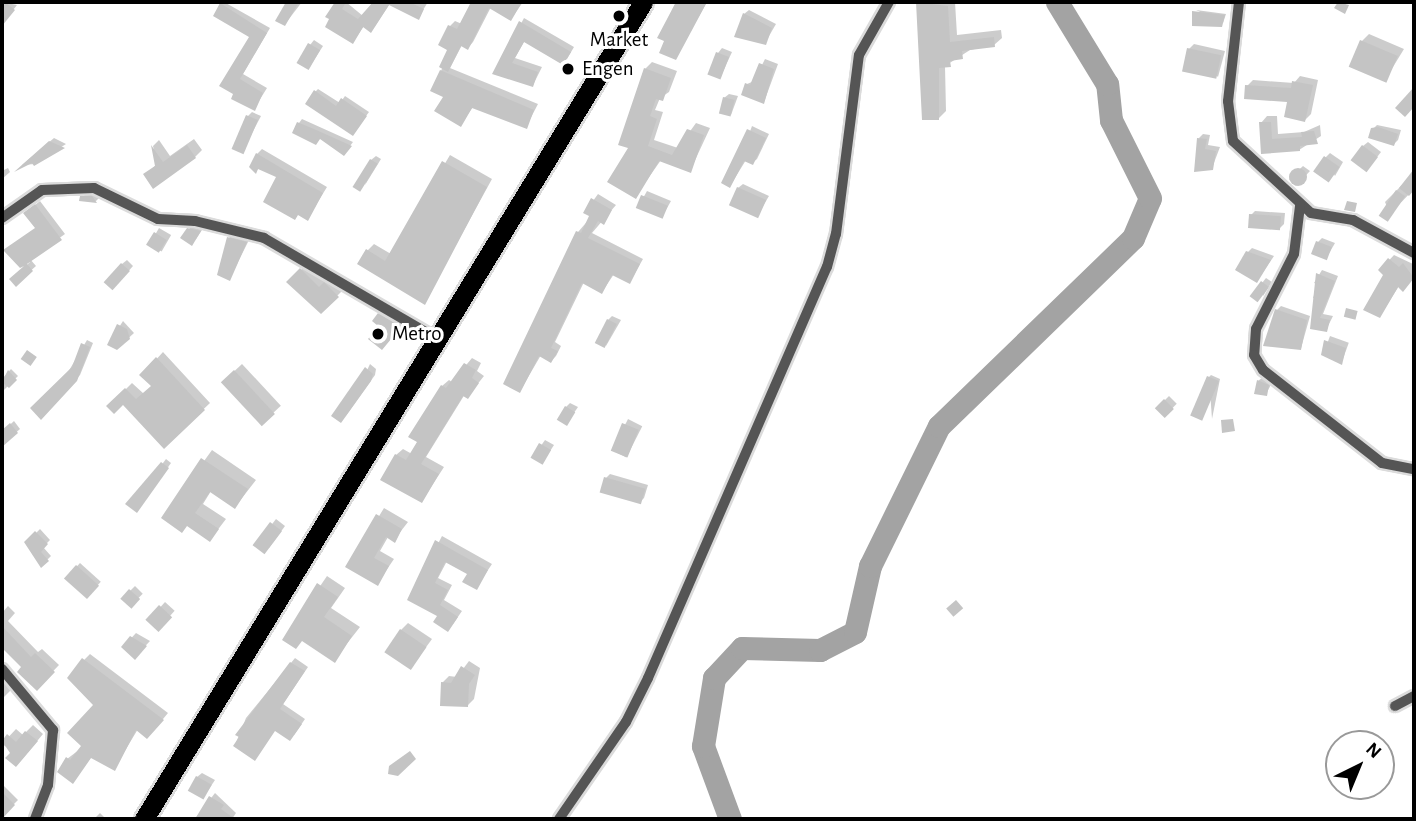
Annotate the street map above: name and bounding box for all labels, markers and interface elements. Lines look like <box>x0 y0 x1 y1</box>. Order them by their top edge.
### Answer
marker: Market <box>611 8 627 24</box>
place label: Market <box>590 27 648 53</box>
place label: Engen <box>582 56 633 82</box>
marker: Engen <box>560 61 576 77</box>
place label: Metro <box>392 321 442 347</box>
marker: Metro <box>370 326 386 342</box>
north arrow <box>1325 730 1395 800</box>
text: N <box>1362 739 1385 762</box>

